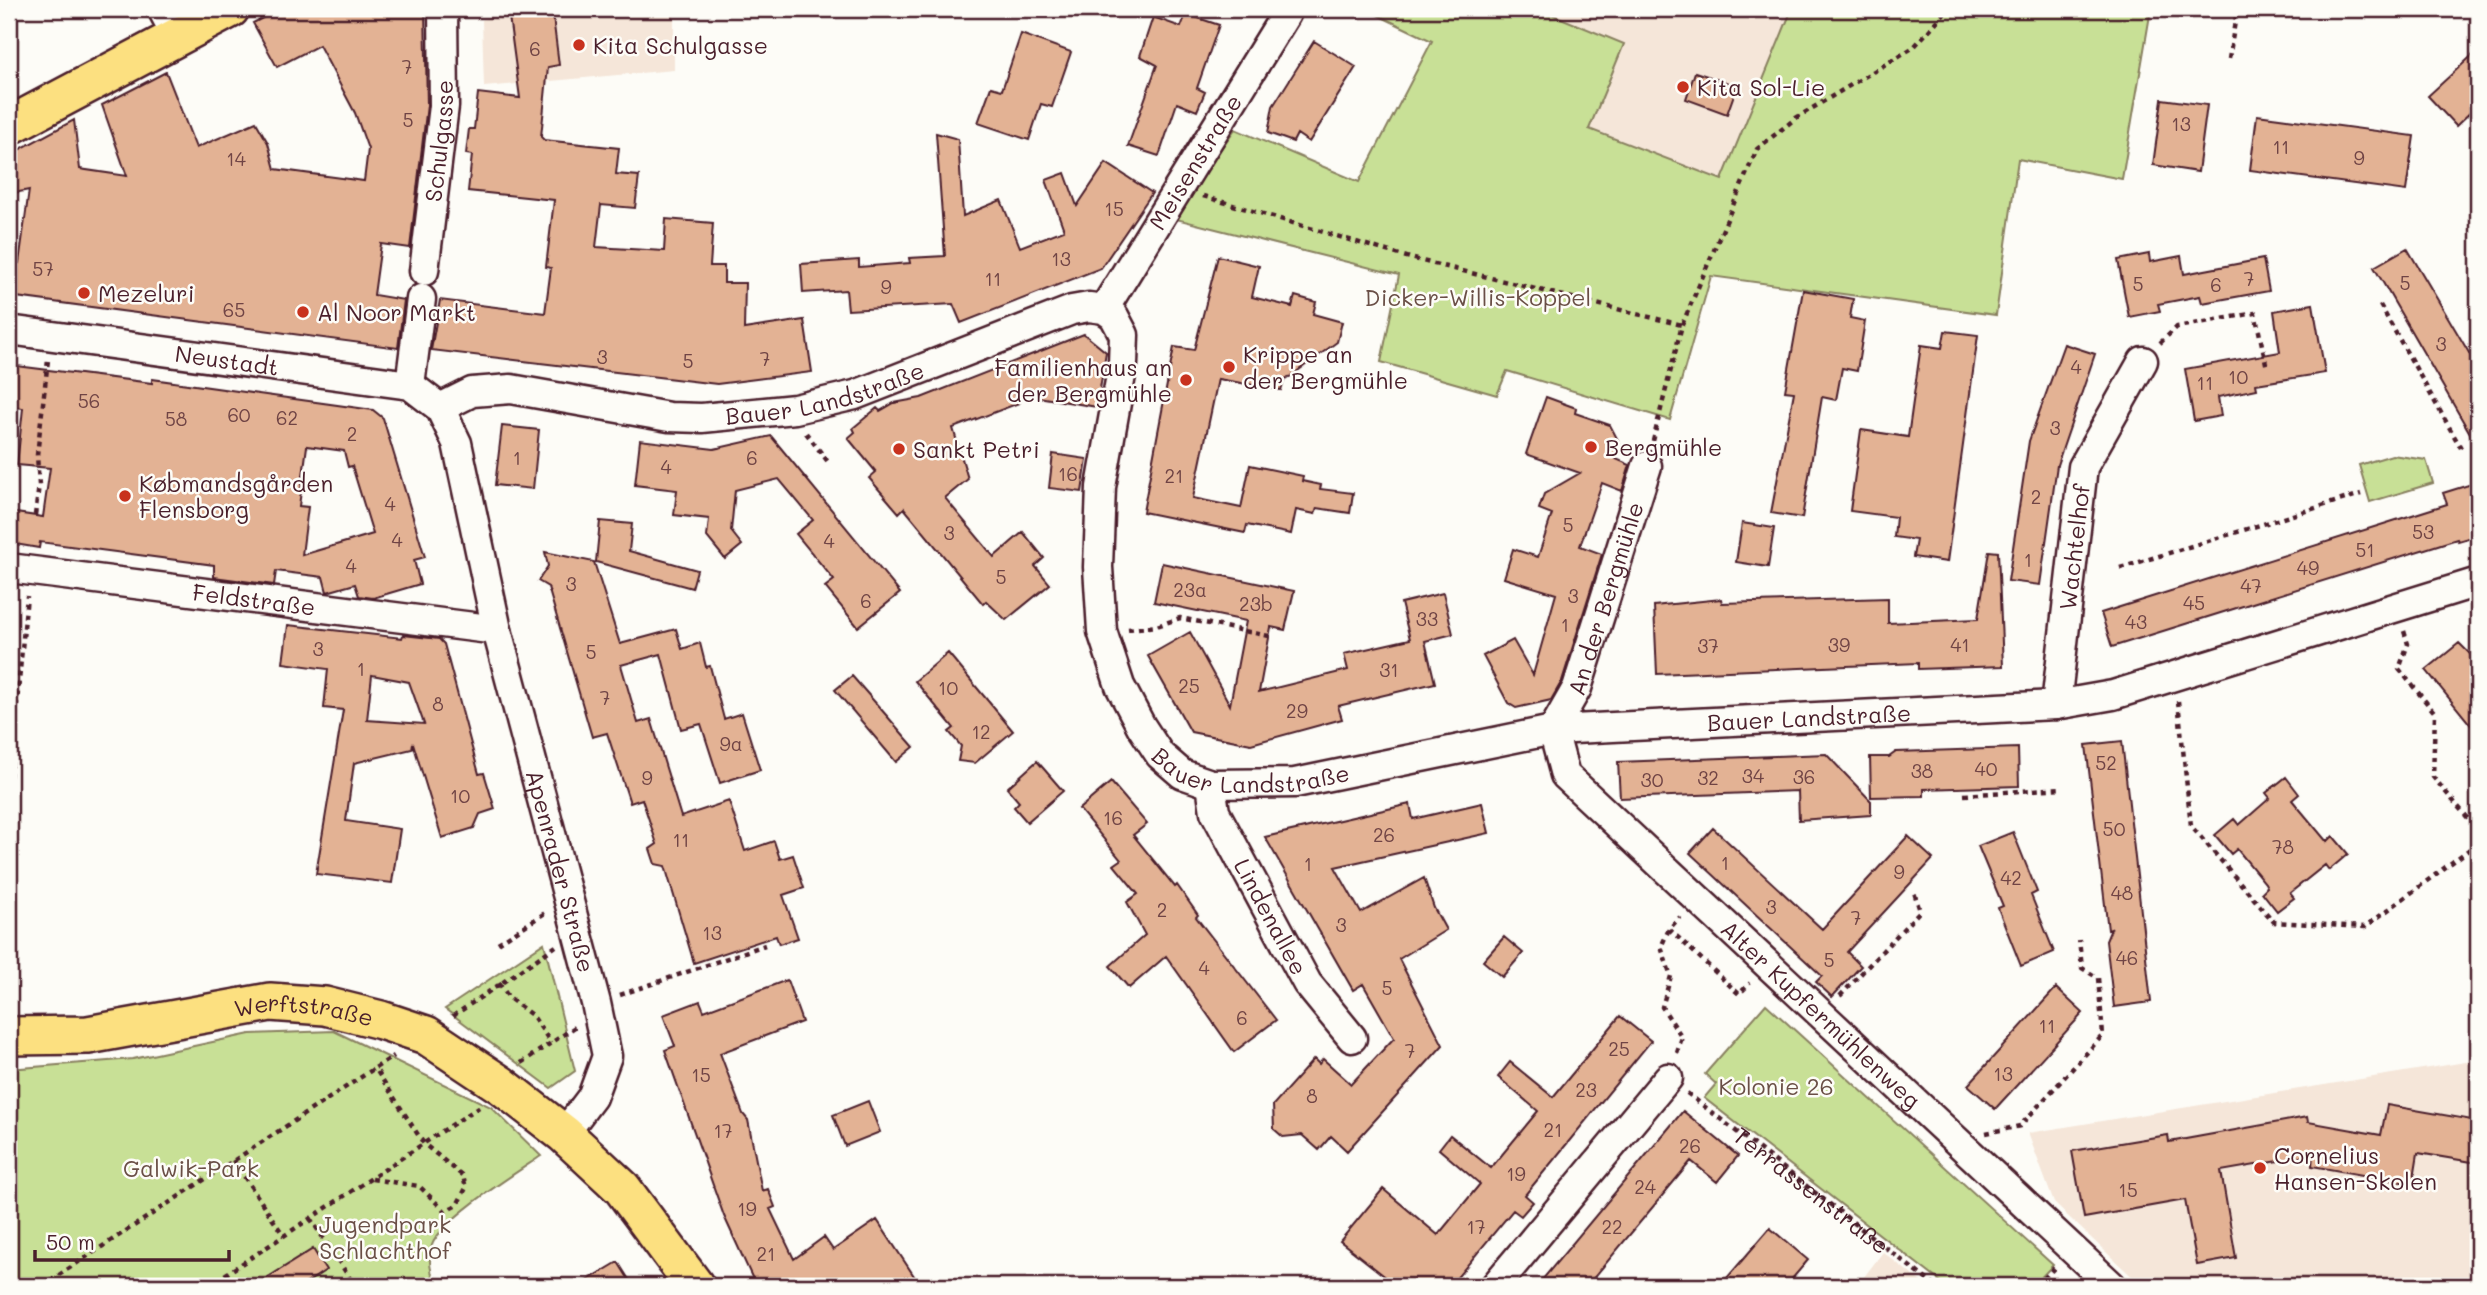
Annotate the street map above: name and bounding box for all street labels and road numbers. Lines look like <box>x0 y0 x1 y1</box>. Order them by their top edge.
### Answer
street label: Schulgasse <box>418 80 459 203</box>
street label: Meisenstraße <box>1142 88 1248 235</box>
street label: Neustadt <box>173 338 281 382</box>
street label: Bauer Landstraße <box>724 355 928 431</box>
street label: Wachtelhof <box>2052 481 2096 612</box>
street label: An der Bergmühle <box>1561 498 1650 699</box>
street label: Feldstraße <box>191 576 317 622</box>
street label: Bauer Landstraße <box>1706 697 1912 737</box>
street label: Bauer Landstraße <box>1146 740 1352 799</box>
street label: Apenrader Straße <box>520 766 602 976</box>
street label: Lindenallee <box>1228 853 1315 980</box>
street label: Alter Kupfermühlenweg <box>1715 914 1927 1115</box>
street label: Werftstraße <box>231 987 377 1033</box>
street label: Terrassenstraße <box>1728 1120 1896 1260</box>

